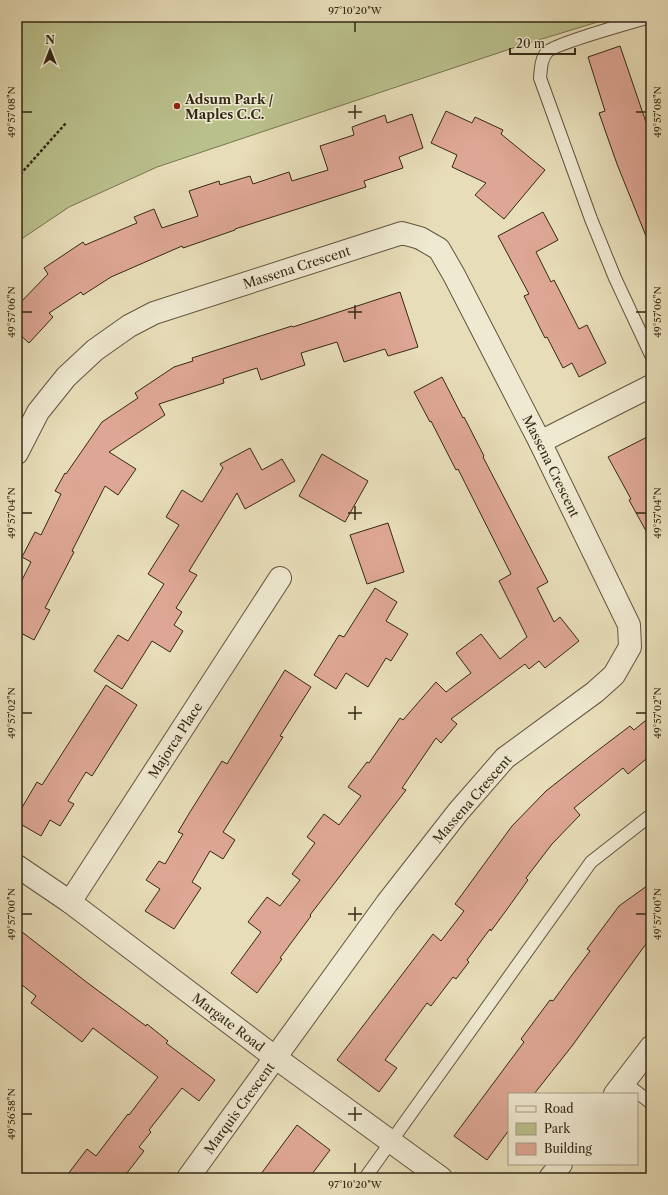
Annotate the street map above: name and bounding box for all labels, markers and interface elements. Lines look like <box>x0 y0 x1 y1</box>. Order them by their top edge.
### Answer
text: 97°10'20"W <box>328 4 383 17</box>
north arrow <box>30 30 70 70</box>
scale bar <box>510 30 575 56</box>
text: N <box>45 33 55 47</box>
text: 20 m <box>516 36 545 51</box>
text: 49°57'08"N <box>5 86 18 138</box>
text: 49°57'08"N <box>651 86 664 138</box>
place label: Adsum Park / Maples C.C. <box>184 91 273 122</box>
marker: Adsum Park / Maples C.C. <box>172 101 182 111</box>
street label: Massena Crescent <box>241 242 353 292</box>
text: 49°57'06"N <box>5 286 18 338</box>
text: 49°57'06"N <box>651 286 664 338</box>
street label: Massena Crescent <box>519 412 583 520</box>
text: 49°57'04"N <box>5 487 18 539</box>
text: 49°57'04"N <box>651 487 664 539</box>
text: 49°57'02"N <box>5 687 18 739</box>
text: 49°57'02"N <box>651 687 664 739</box>
street label: Majorca Place <box>145 699 205 781</box>
street label: Massena Crescent <box>429 751 515 846</box>
text: 49°57'00"N <box>5 888 18 940</box>
text: 49°57'00"N <box>651 888 664 940</box>
street label: Margate Road <box>189 990 268 1055</box>
street label: Marquis Crescent <box>200 1059 278 1157</box>
text: 49°56'58"N <box>5 1088 18 1140</box>
legend <box>508 1093 638 1165</box>
text: Road <box>544 1101 574 1116</box>
text: Park <box>544 1121 571 1136</box>
text: Building <box>544 1141 592 1156</box>
text: 97°10'20"W <box>328 1178 383 1191</box>

